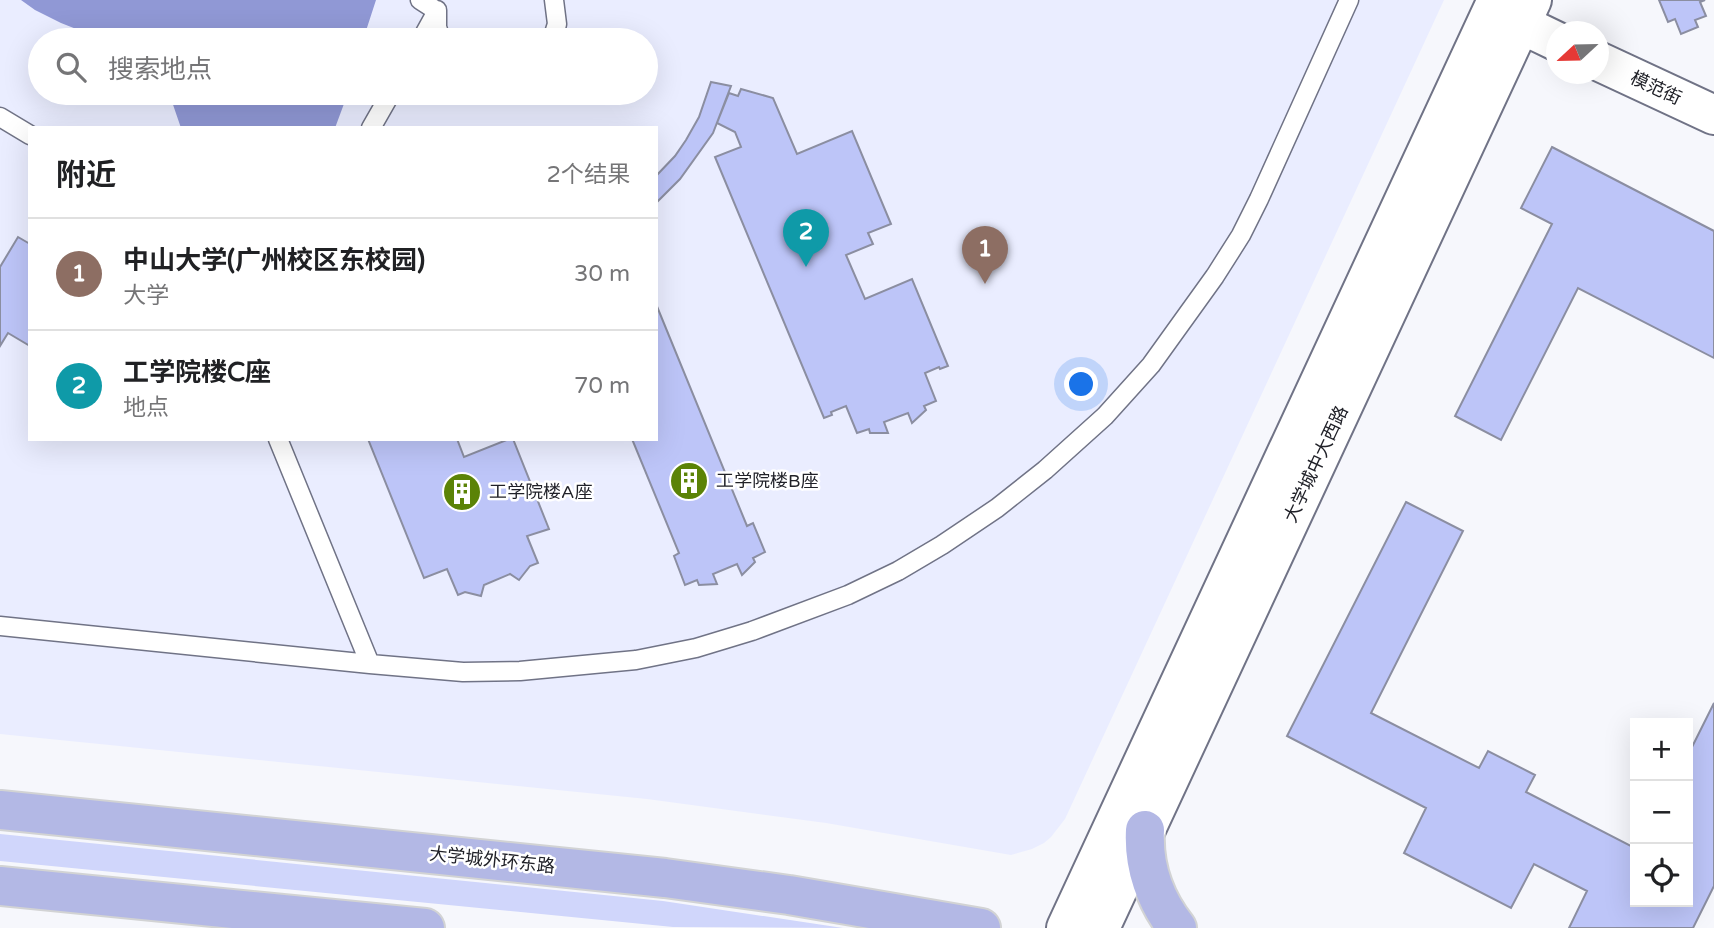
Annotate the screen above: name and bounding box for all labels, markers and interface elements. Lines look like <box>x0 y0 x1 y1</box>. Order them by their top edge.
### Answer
north arrow <box>1546 21 1609 84</box>
search box <box>28 28 658 105</box>
icon: search <box>52 48 90 86</box>
text: 搜索地点 <box>108 54 212 85</box>
street label: 模范街 <box>1627 67 1685 109</box>
text: 附近 <box>56 157 116 194</box>
text: 2个结果 <box>547 161 630 189</box>
pin: 2 <box>783 209 829 267</box>
pin: 1 <box>962 226 1008 284</box>
text: 中山大学(广州校区东校园) <box>123 245 425 276</box>
text: 1 <box>72 260 86 288</box>
text: 30 m <box>574 260 630 288</box>
text: 大学 <box>123 282 169 310</box>
text: 工学院楼C座 <box>123 357 271 388</box>
your location <box>1064 367 1098 401</box>
text: 2 <box>72 372 86 400</box>
text: 70 m <box>574 372 630 400</box>
text: 地点 <box>123 394 169 422</box>
street label: 大学城中大西路 <box>1279 402 1353 526</box>
building icon: 工学院楼B座 <box>668 460 710 502</box>
place label: 工学院楼B座 <box>716 470 818 492</box>
building icon: 工学院楼A座 <box>441 471 483 513</box>
place label: 工学院楼A座 <box>489 481 592 503</box>
map controls <box>1630 718 1693 907</box>
button: + <box>1630 718 1693 781</box>
button: − <box>1630 781 1693 844</box>
street label: 大学城外环东路 <box>428 842 556 878</box>
button: locate <box>1630 844 1693 907</box>

